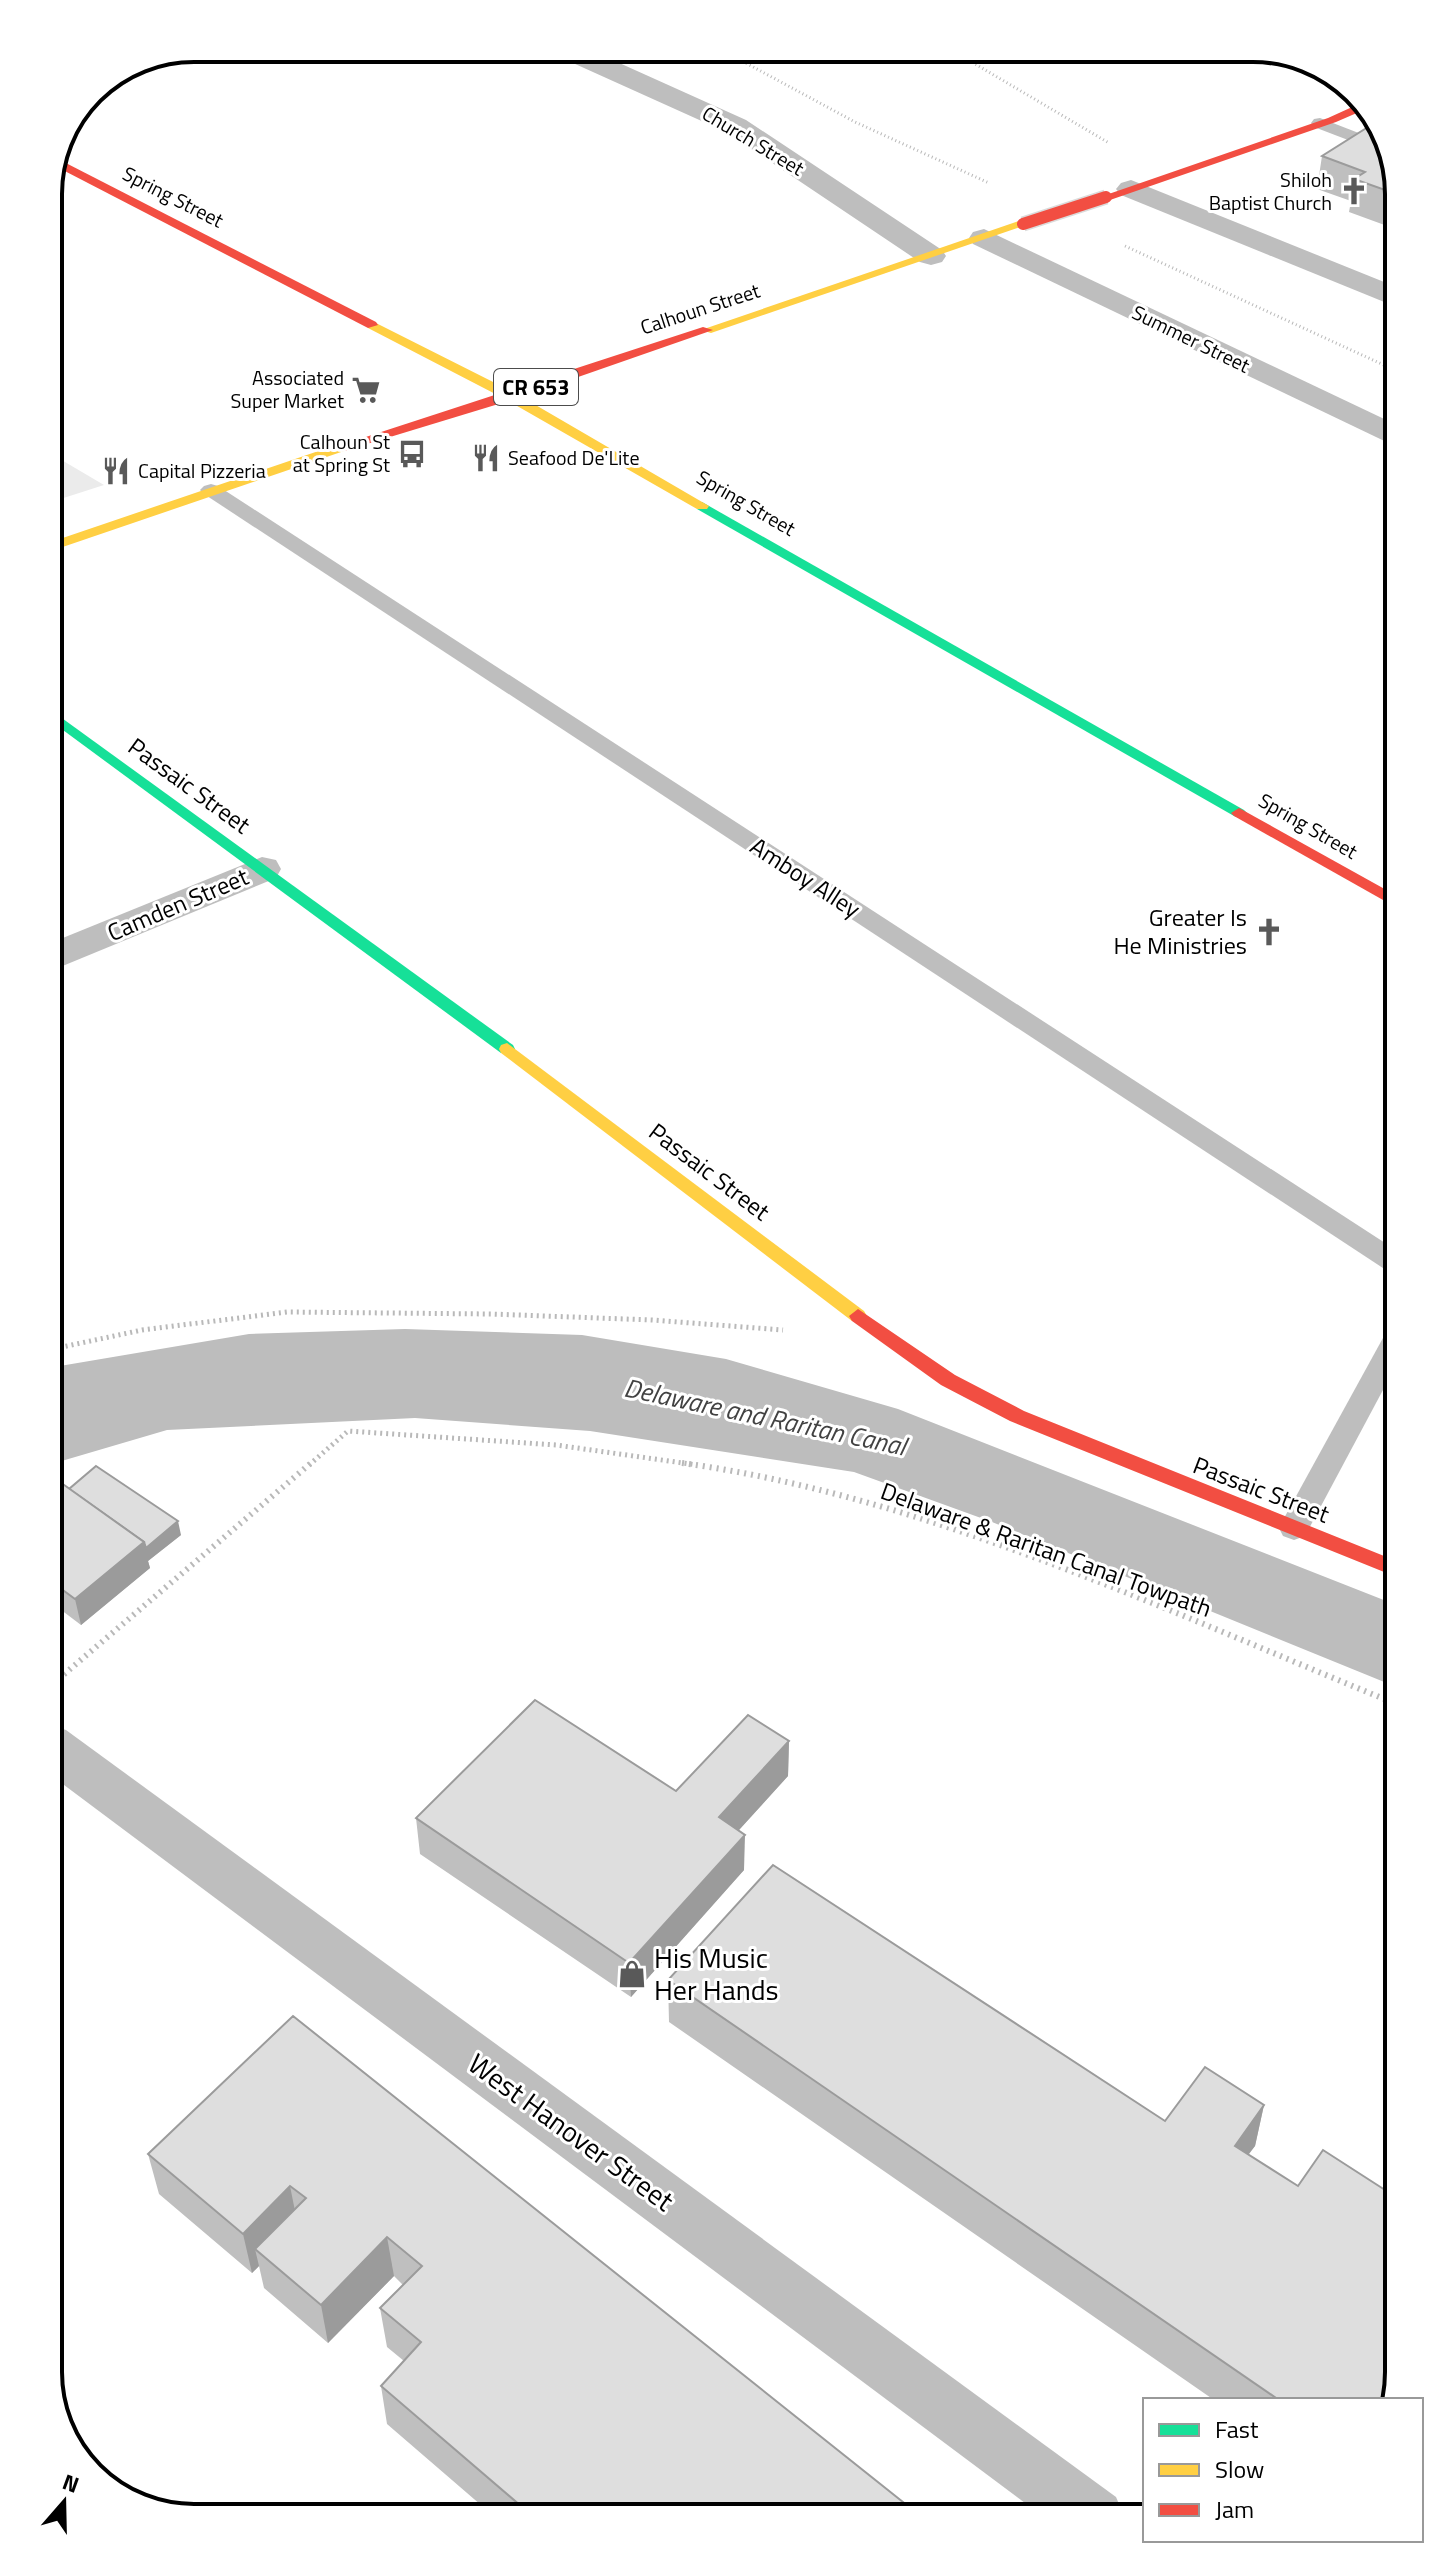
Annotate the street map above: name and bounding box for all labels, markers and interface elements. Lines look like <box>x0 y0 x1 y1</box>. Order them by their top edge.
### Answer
street label: Church Street <box>696 98 810 183</box>
street label: Spring Street <box>117 158 229 235</box>
place label: Shiloh Baptist Church <box>1209 164 1332 218</box>
church icon: Shiloh Baptist Church <box>1339 176 1369 206</box>
street label: Calhoun Street <box>636 275 764 342</box>
street label: Summer Street <box>1127 297 1255 381</box>
place label: Associated Super Market <box>230 362 344 416</box>
road number: CR 653 <box>494 369 578 405</box>
supermarket icon: Associated Super Market <box>351 375 381 405</box>
place label: Calhoun St at Spring St <box>293 426 390 480</box>
bus stop icon: Calhoun St at Spring St <box>397 439 427 469</box>
place label: Seafood De'Lite <box>508 442 639 473</box>
restaurant icon: Seafood De'Lite <box>471 443 501 473</box>
place label: Capital Pizzeria <box>138 455 266 486</box>
restaurant icon: Capital Pizzeria <box>101 456 131 486</box>
street label: Spring Street <box>691 462 801 543</box>
street label: Passaic Street <box>121 728 259 842</box>
street label: Spring Street <box>1253 785 1363 866</box>
street label: Amboy Alley <box>743 828 868 927</box>
street label: Camden Street <box>102 858 254 950</box>
place label: Greater Is He Ministries <box>1114 899 1247 963</box>
church icon: Greater Is He Ministries <box>1254 917 1284 947</box>
street label: Passaic Street <box>642 1114 778 1229</box>
water label: Delaware and Raritan Canal <box>621 1368 913 1466</box>
street label: Passaic Street <box>1188 1447 1335 1532</box>
street label: Delaware & Raritan Canal Towpath <box>876 1472 1217 1626</box>
place label: His Music Her Hands <box>654 1936 779 2011</box>
shop icon: His Music Her Hands <box>617 1959 647 1989</box>
street label: West Hanover Street <box>459 2042 683 2221</box>
legend <box>1143 2398 1423 2542</box>
text: Fast <box>1215 2411 1259 2447</box>
text: Slow <box>1215 2451 1264 2487</box>
north arrow <box>24 2462 104 2542</box>
text: N <box>58 2465 84 2502</box>
text: Jam <box>1215 2491 1254 2527</box>

